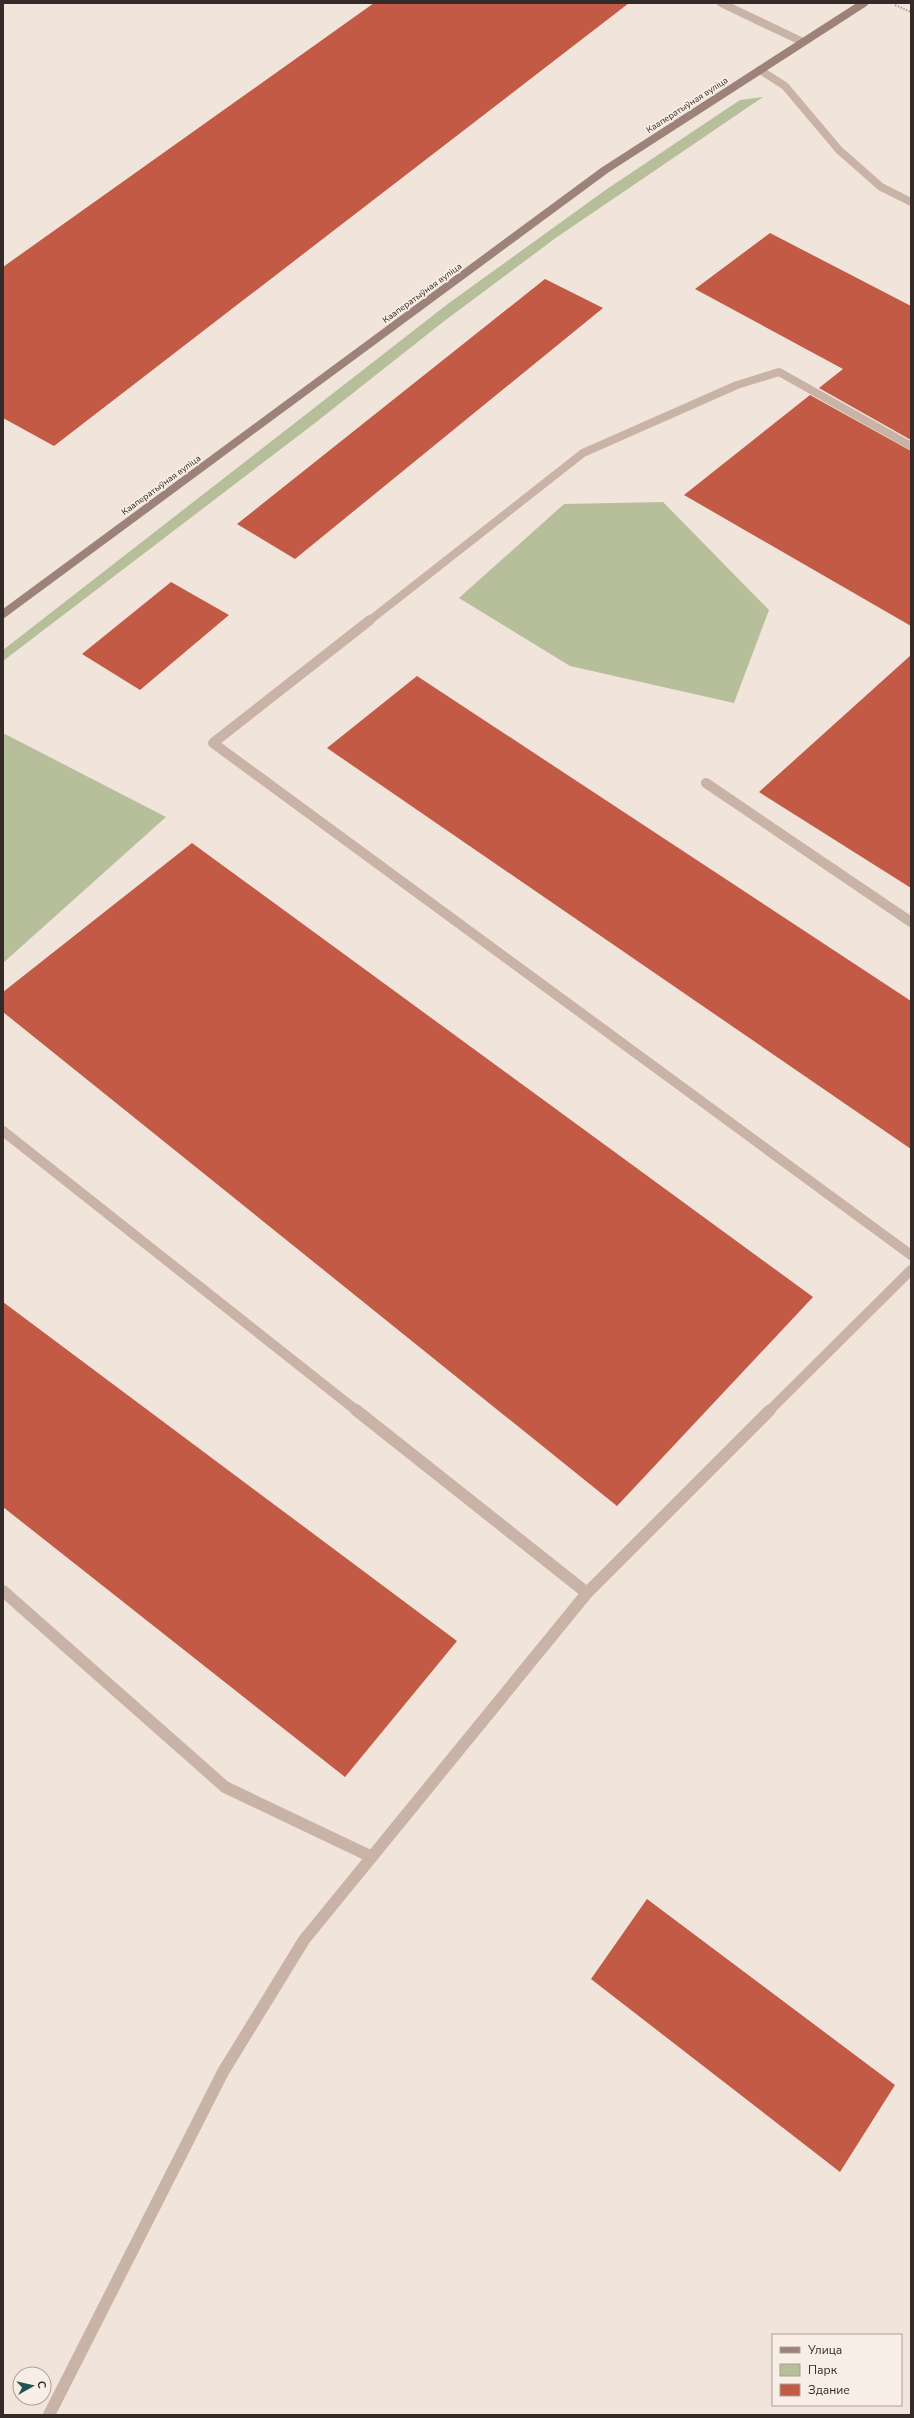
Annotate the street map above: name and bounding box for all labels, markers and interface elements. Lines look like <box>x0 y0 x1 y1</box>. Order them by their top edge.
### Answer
street label: Кааператыўная вуліца <box>644 74 730 136</box>
street label: Кааператыўная вуліца <box>380 260 464 326</box>
street label: Кааператыўная вуліца <box>119 452 203 518</box>
legend <box>772 2334 902 2406</box>
text: Улица <box>807 2342 842 2358</box>
text: Парк <box>808 2362 838 2378</box>
north arrow <box>12 2366 52 2406</box>
text: С <box>33 2380 49 2390</box>
text: Здание <box>808 2382 850 2398</box>

